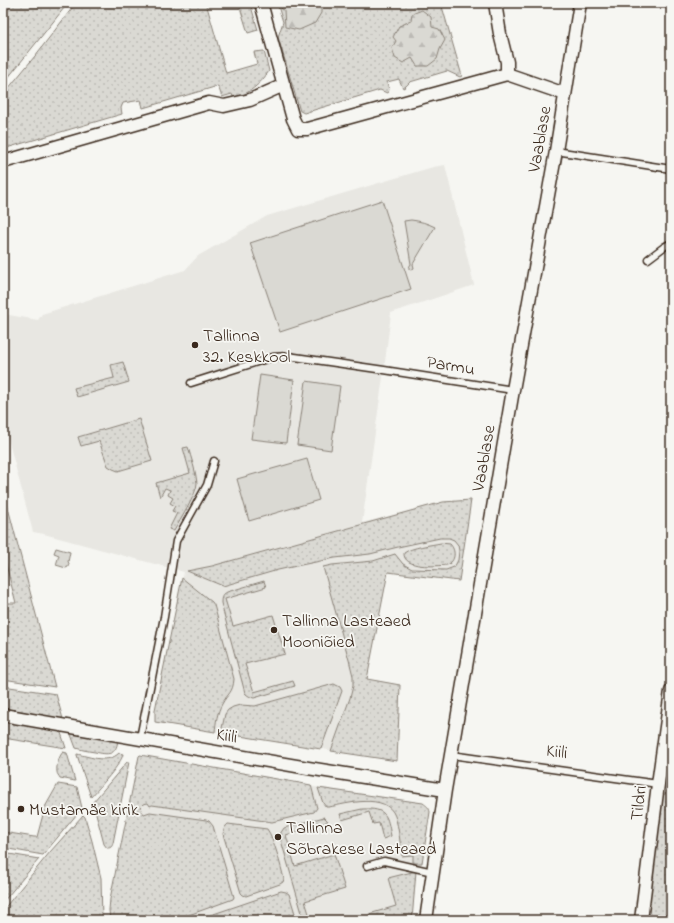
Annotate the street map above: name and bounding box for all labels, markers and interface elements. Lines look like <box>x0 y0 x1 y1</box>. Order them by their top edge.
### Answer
street label: Vaablase <box>522 103 560 176</box>
place label: Tallinna 32. Keskkool <box>203 324 290 371</box>
marker: Tallinna 32. Keskkool <box>190 340 200 350</box>
street label: Parmu <box>425 350 477 384</box>
street label: Vaablase <box>466 422 504 495</box>
place label: Tallinna Lasteaed Mooniõied <box>282 609 411 656</box>
marker: Tallinna Lasteaed Mooniõied <box>269 625 279 635</box>
street label: Kiili <box>214 722 239 752</box>
street label: Kiili <box>544 739 569 767</box>
street label: Tildri <box>625 784 655 822</box>
place label: Mustamäe kirik <box>29 798 139 824</box>
marker: Mustamäe kirik <box>16 804 26 814</box>
place label: Tallinna Sõbrakese Lasteaed <box>286 816 436 863</box>
marker: Tallinna Sõbrakese Lasteaed <box>273 832 283 842</box>

